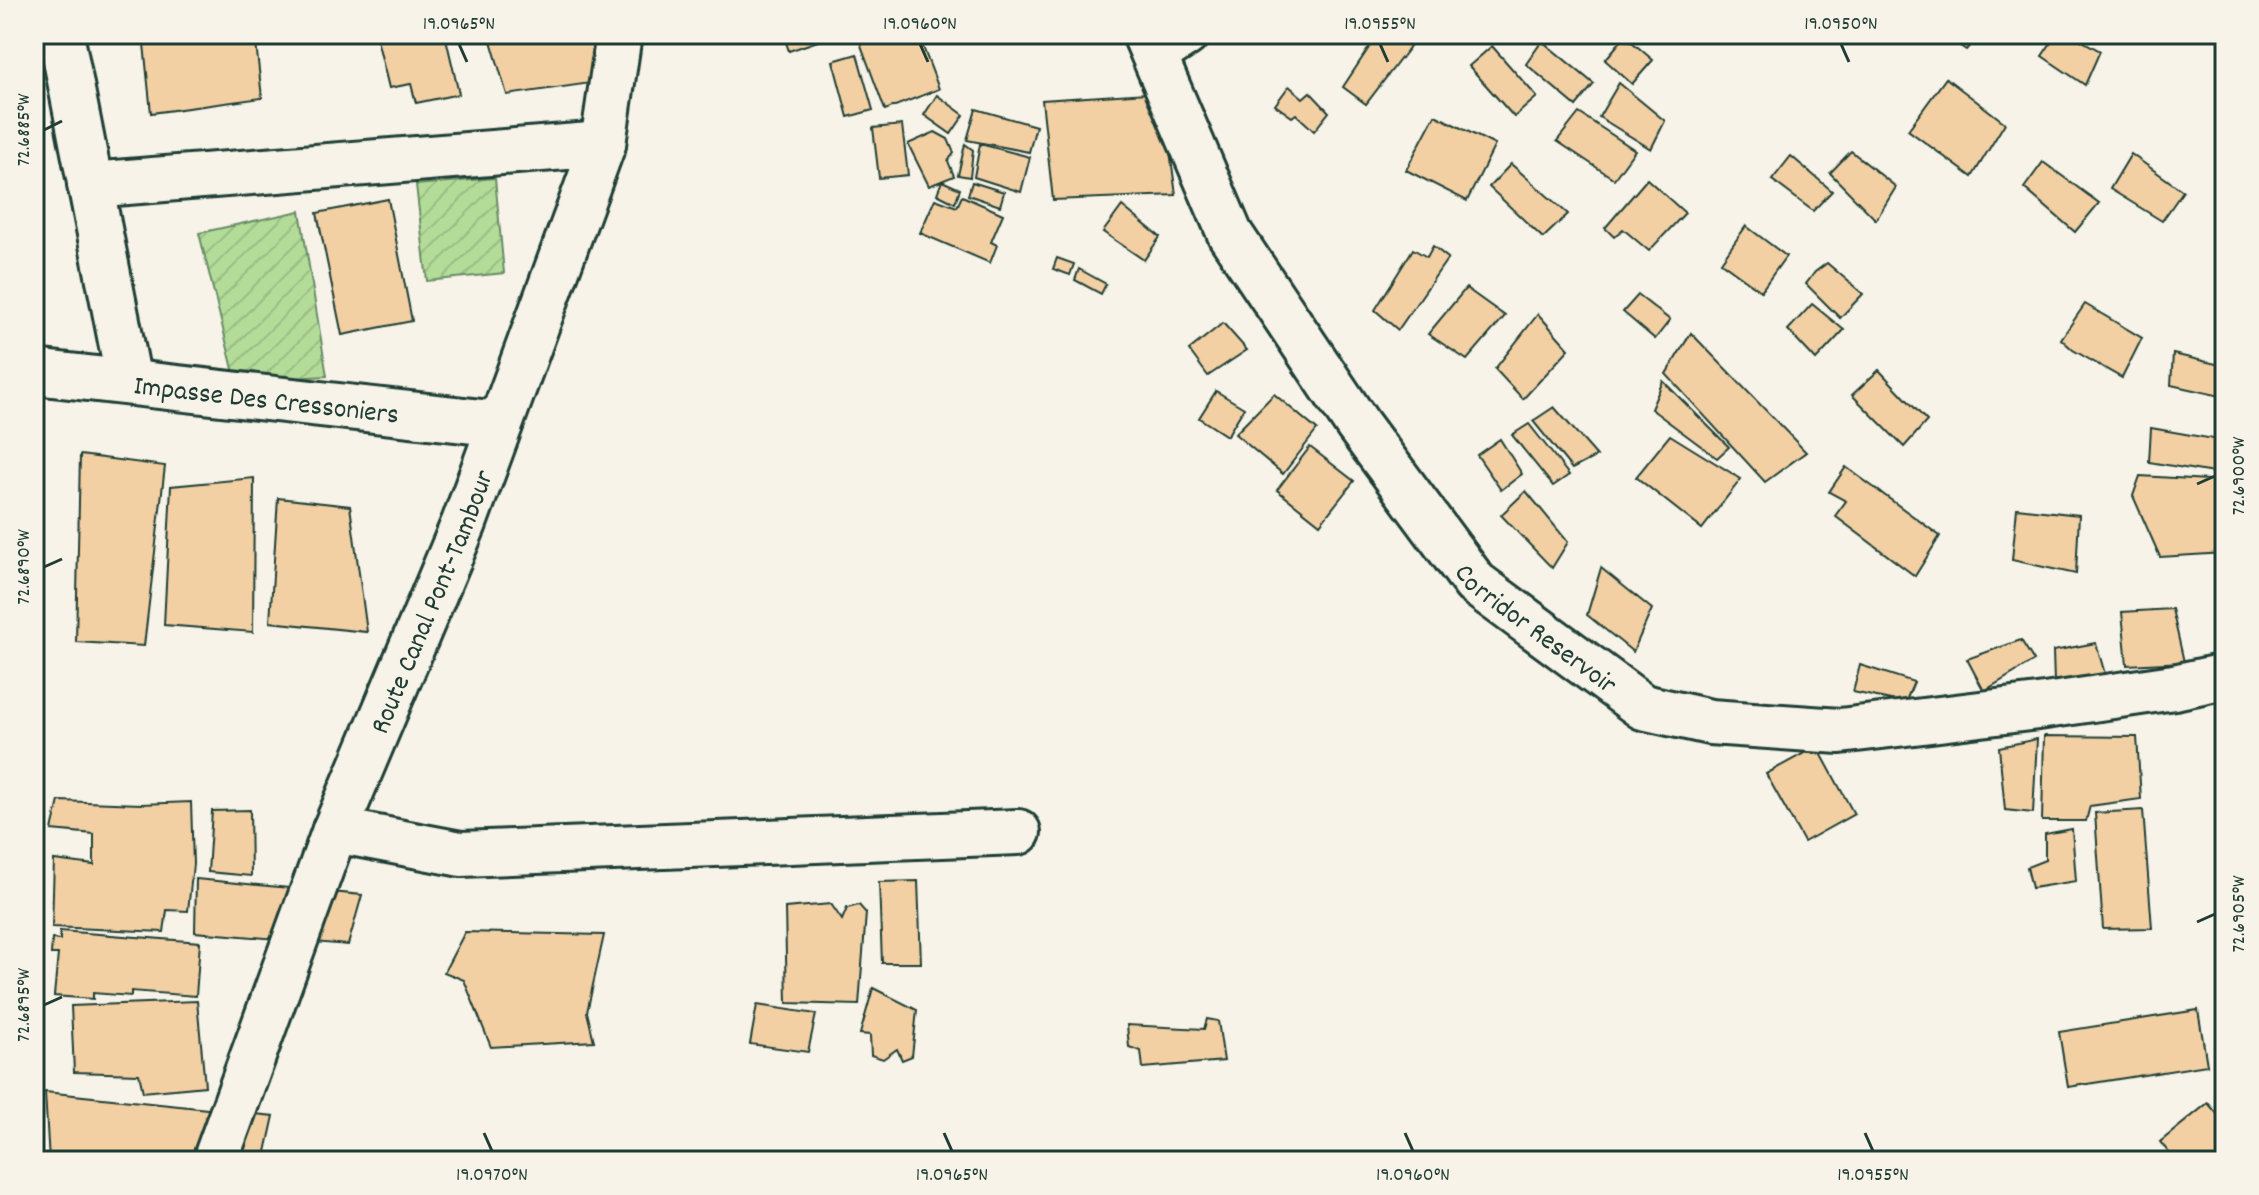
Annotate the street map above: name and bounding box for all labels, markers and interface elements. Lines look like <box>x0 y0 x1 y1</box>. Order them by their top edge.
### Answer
text: 19.0965°N <box>423 11 495 39</box>
text: 19.0960°N <box>883 11 957 39</box>
text: 19.0955°N <box>1344 11 1416 39</box>
text: 19.0950°N <box>1804 11 1878 39</box>
text: 72.6885°W <box>11 93 39 166</box>
street label: Impasse Des Cressoniers <box>131 368 401 438</box>
text: 72.6900°W <box>2226 436 2254 515</box>
street label: Route Canal Pont-Tambour <box>363 465 507 741</box>
text: 72.6890°W <box>11 529 39 605</box>
street label: Corridor Reservoir <box>1442 557 1624 707</box>
text: 72.6905°W <box>2226 875 2254 952</box>
text: 72.6895°W <box>11 968 39 1042</box>
text: 19.0970°N <box>456 1162 528 1190</box>
text: 19.0965°N <box>916 1162 988 1190</box>
text: 19.0960°N <box>1376 1162 1450 1190</box>
text: 19.0955°N <box>1837 1162 1909 1190</box>

